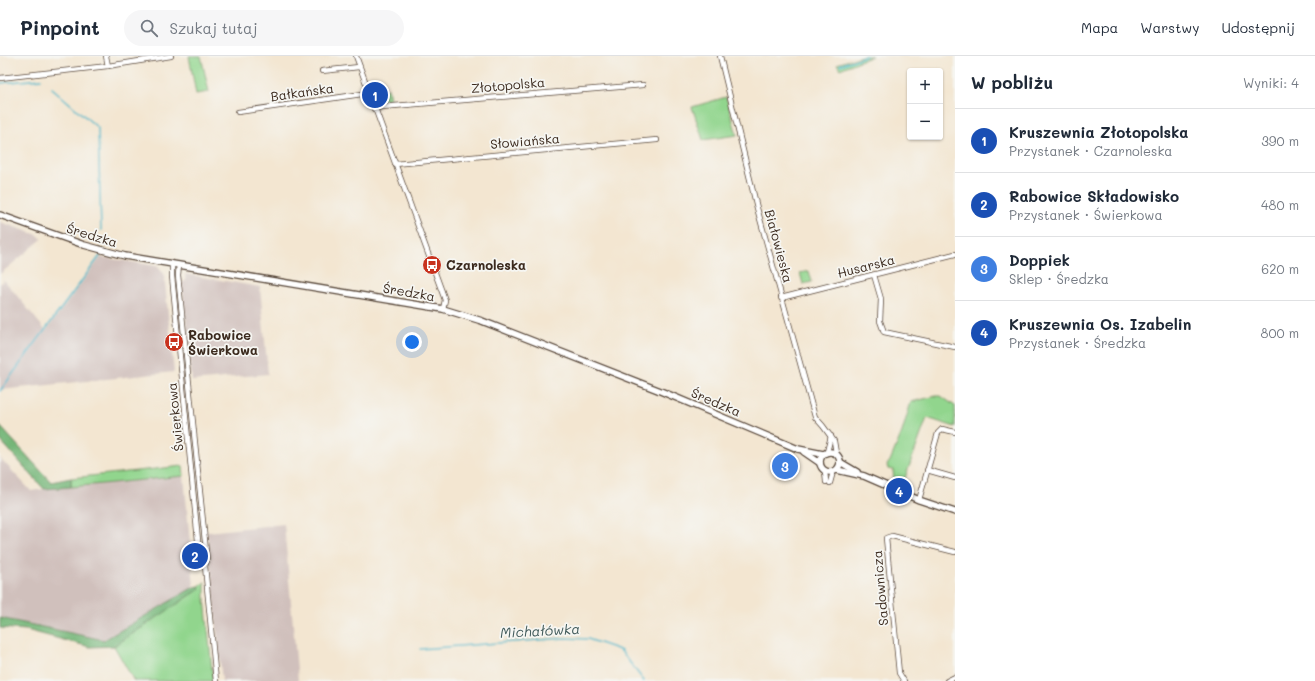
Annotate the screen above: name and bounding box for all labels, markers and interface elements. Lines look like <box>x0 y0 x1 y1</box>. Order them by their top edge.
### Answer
search box <box>124 10 404 46</box>
text: Pinpoint <box>20 15 100 40</box>
icon: search <box>138 17 160 39</box>
text: Szukaj tutaj <box>170 18 258 38</box>
text: Mapa <box>1081 18 1118 37</box>
text: Warstwy <box>1140 18 1199 37</box>
text: Udostępnij <box>1221 18 1295 37</box>
map controls <box>907 68 943 140</box>
button: + <box>907 68 943 104</box>
text: W pobliżu <box>971 71 1053 93</box>
street label: Złotopolska <box>470 73 546 96</box>
text: Wyniki: 4 <box>1243 74 1299 91</box>
street label: Bałkańska <box>269 79 335 104</box>
pin: 1 <box>362 80 388 110</box>
button: − <box>907 104 943 140</box>
text: Kruszewnia Złotopolska <box>1009 122 1188 142</box>
street label: Słowiańska <box>489 129 560 152</box>
text: 1 <box>981 132 987 149</box>
text: 390 m <box>1261 132 1299 149</box>
text: Przystanek · Czarnoleska <box>1009 142 1172 159</box>
text: Rabowice Składowisko <box>1009 186 1179 206</box>
text: 2 <box>980 196 988 213</box>
text: 480 m <box>1261 196 1299 213</box>
text: Przystanek · Świerkowa <box>1009 206 1163 223</box>
street label: Białowieska <box>762 207 797 284</box>
street label: Średzka <box>65 219 120 250</box>
street label: Husarska <box>835 250 896 281</box>
text: Doppiek <box>1009 250 1070 270</box>
bus stop icon: Czarnoleska <box>421 254 443 276</box>
place label: Czarnoleska <box>446 256 526 273</box>
text: 3 <box>980 260 988 277</box>
text: 620 m <box>1261 260 1299 277</box>
text: Sklep · Średzka <box>1009 270 1109 287</box>
street label: Średzka <box>382 279 436 304</box>
text: Kruszewnia Os. Izabelin <box>1009 314 1191 334</box>
text: 4 <box>980 324 988 341</box>
text: 800 m <box>1261 324 1299 341</box>
place label: Rabowice Świerkowa <box>188 326 258 358</box>
bus stop icon: Rabowice Świerkowa <box>163 331 185 353</box>
your location <box>402 332 422 352</box>
text: Przystanek · Średzka <box>1009 334 1146 351</box>
street label: Świerkowa <box>162 382 187 452</box>
street label: Średzka <box>689 383 744 420</box>
pin: 3 <box>772 451 798 481</box>
pin: 4 <box>886 476 912 506</box>
pin: 2 <box>182 541 208 571</box>
street label: Sadownicza <box>868 550 891 626</box>
water label: Michałówka <box>500 619 580 642</box>

